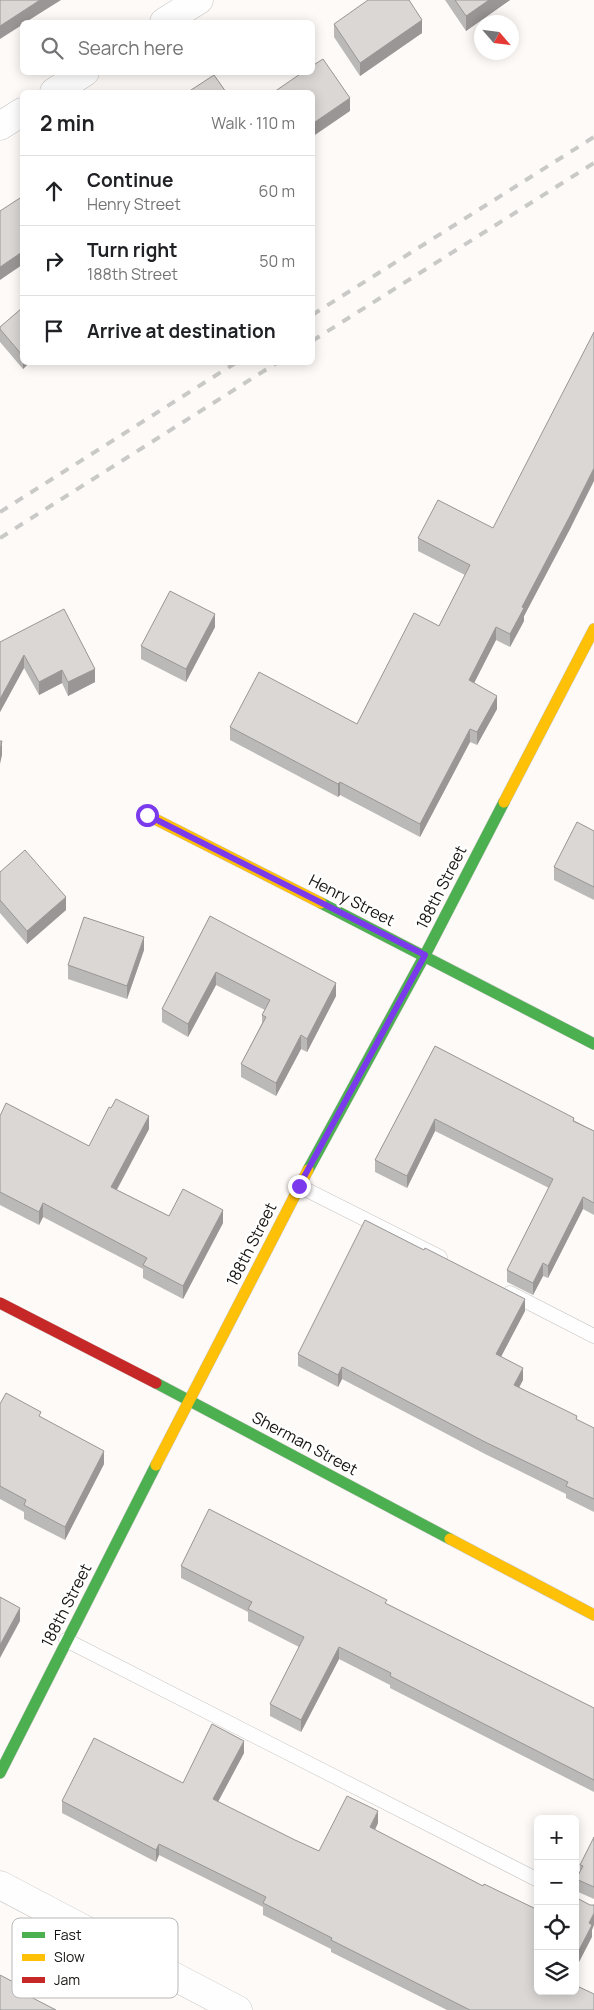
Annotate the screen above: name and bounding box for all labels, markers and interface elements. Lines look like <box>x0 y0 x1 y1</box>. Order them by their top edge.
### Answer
north arrow <box>474 15 519 60</box>
search box <box>20 20 315 75</box>
icon: search <box>38 34 66 62</box>
text: Search here <box>78 35 184 61</box>
text: 2 min <box>40 109 95 137</box>
text: Walk · 110 m <box>211 112 295 134</box>
text: Continue <box>87 167 173 193</box>
icon: ahead <box>40 177 68 205</box>
text: 60 m <box>259 180 295 202</box>
text: Henry Street <box>87 193 181 215</box>
text: Turn right <box>87 237 177 263</box>
icon: right <box>40 247 68 275</box>
text: 50 m <box>259 250 295 272</box>
text: 188th Street <box>87 263 178 285</box>
icon: arrive <box>40 317 68 345</box>
text: Arrive at destination <box>87 318 276 344</box>
route start <box>136 804 159 827</box>
street label: 188th Street <box>411 842 471 932</box>
street label: Henry Street <box>305 869 399 931</box>
route end <box>288 1175 311 1198</box>
street label: 188th Street <box>221 1199 281 1289</box>
street label: Sherman Street <box>248 1406 362 1480</box>
street label: 188th Street <box>36 1560 96 1650</box>
map controls <box>534 1815 579 1995</box>
button: + <box>534 1815 579 1860</box>
button: − <box>534 1860 579 1905</box>
button: locate <box>534 1905 579 1950</box>
legend <box>12 1918 178 1998</box>
text: Fast <box>54 1925 82 1944</box>
text: Slow <box>54 1947 85 1966</box>
button: layers <box>534 1950 579 1995</box>
text: Jam <box>54 1970 80 1989</box>

